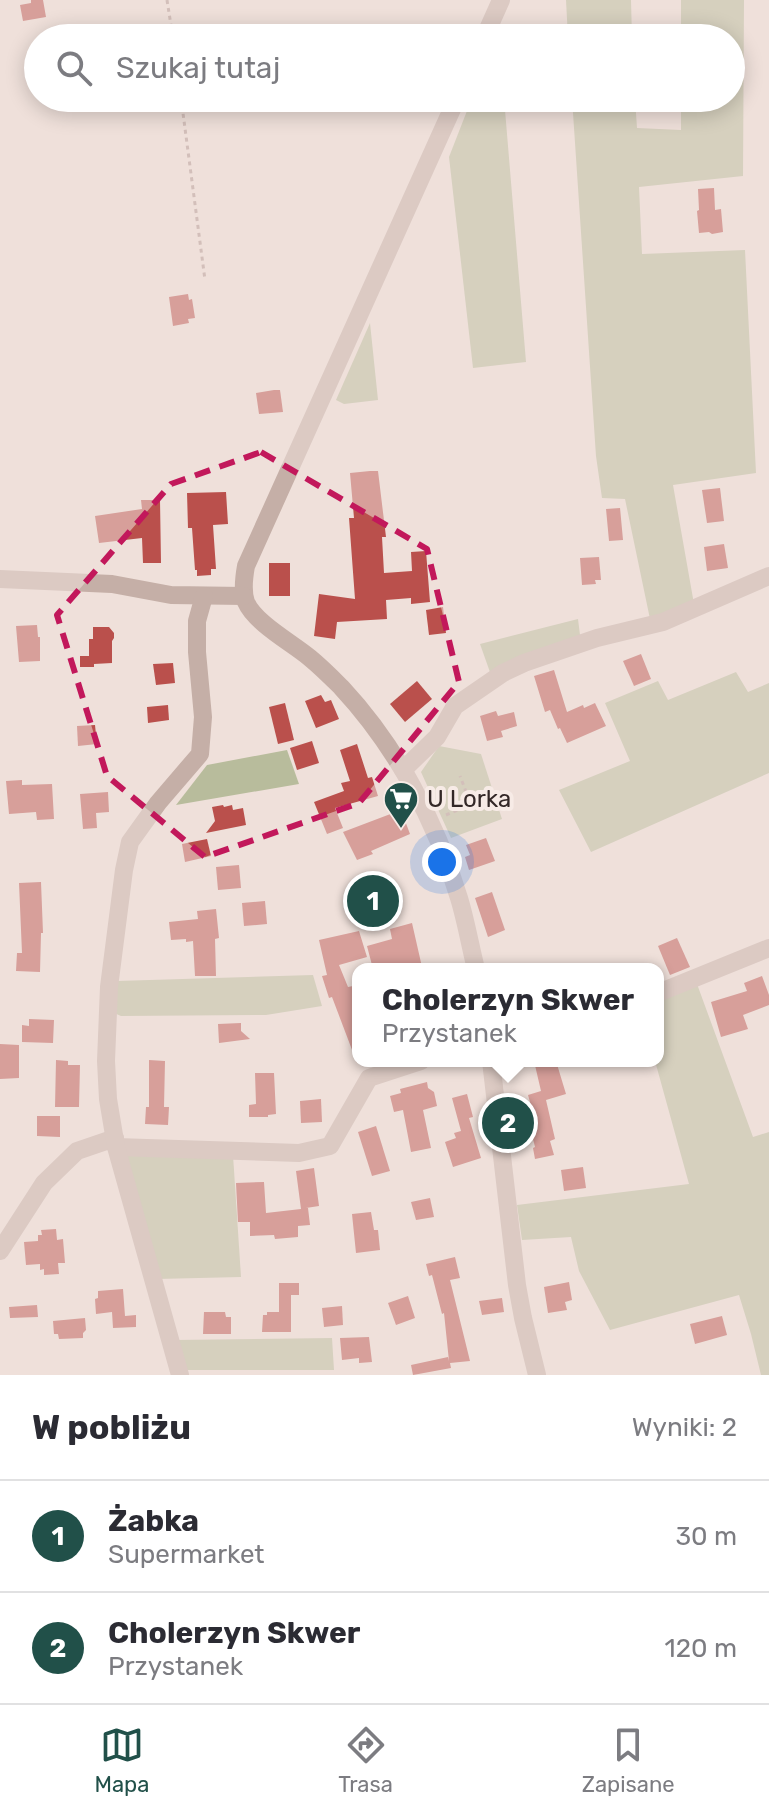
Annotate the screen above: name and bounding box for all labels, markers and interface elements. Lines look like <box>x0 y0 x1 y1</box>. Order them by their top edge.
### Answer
search box <box>24 24 745 112</box>
icon: search <box>52 46 96 90</box>
text: Szukaj tutaj <box>116 50 280 86</box>
supermarket icon: U Lorka <box>382 780 420 830</box>
place label: U Lorka <box>427 785 511 813</box>
your location <box>422 842 462 882</box>
pin: 1 <box>347 871 399 931</box>
popup <box>352 963 664 1067</box>
text: Cholerzyn Skwer <box>382 982 634 1018</box>
text: Przystanek <box>382 1018 517 1049</box>
pin: 2 <box>482 1093 534 1153</box>
text: W pobliżu <box>32 1407 191 1448</box>
text: Wyniki: 2 <box>632 1412 737 1443</box>
text: Żabka <box>108 1503 199 1539</box>
text: 1 <box>52 1521 64 1552</box>
text: 30 m <box>675 1521 737 1552</box>
text: Supermarket <box>108 1539 265 1570</box>
text: Cholerzyn Skwer <box>108 1615 360 1651</box>
text: 2 <box>50 1633 66 1664</box>
text: 120 m <box>665 1633 737 1664</box>
text: Przystanek <box>108 1651 243 1682</box>
tab: Mapa <box>94 1723 149 1798</box>
tab: Trasa <box>338 1723 393 1798</box>
tab: Zapisane <box>582 1723 675 1798</box>

